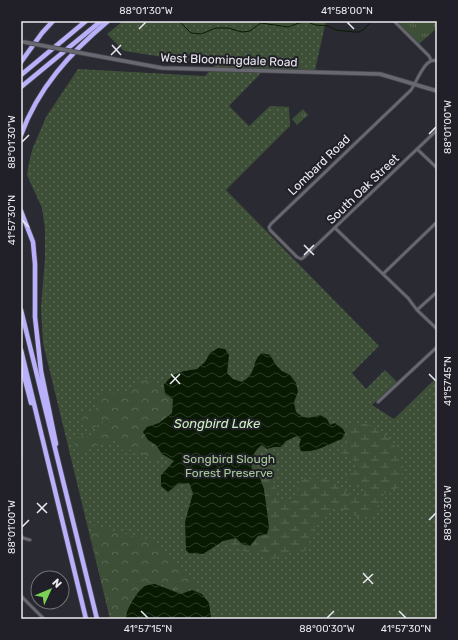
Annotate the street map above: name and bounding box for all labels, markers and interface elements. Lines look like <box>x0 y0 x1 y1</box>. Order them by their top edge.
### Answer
text: 88°01'30"W <box>119 5 173 17</box>
text: 41°58'00"N <box>321 5 373 17</box>
street label: West Bloomingdale Road <box>160 51 298 69</box>
text: 88°01'00"W <box>442 100 454 154</box>
text: 88°01'30"W <box>6 115 18 169</box>
street label: Lombard Road <box>285 132 353 198</box>
street label: South Oak Street <box>324 151 402 227</box>
text: 41°57'30"N <box>6 195 18 245</box>
text: 41°57'45"N <box>442 356 454 406</box>
water label: Songbird Lake <box>174 416 260 432</box>
park label: Songbird Slough Forest Preserve <box>183 452 275 480</box>
text: 88°00'30"W <box>442 485 454 541</box>
text: 88°01'00"W <box>6 500 18 554</box>
north arrow <box>30 570 70 610</box>
text: N <box>49 576 64 591</box>
text: 41°57'15"N <box>124 623 172 635</box>
text: 88°00'30"W <box>299 623 355 635</box>
text: 41°57'30"N <box>381 623 431 635</box>

